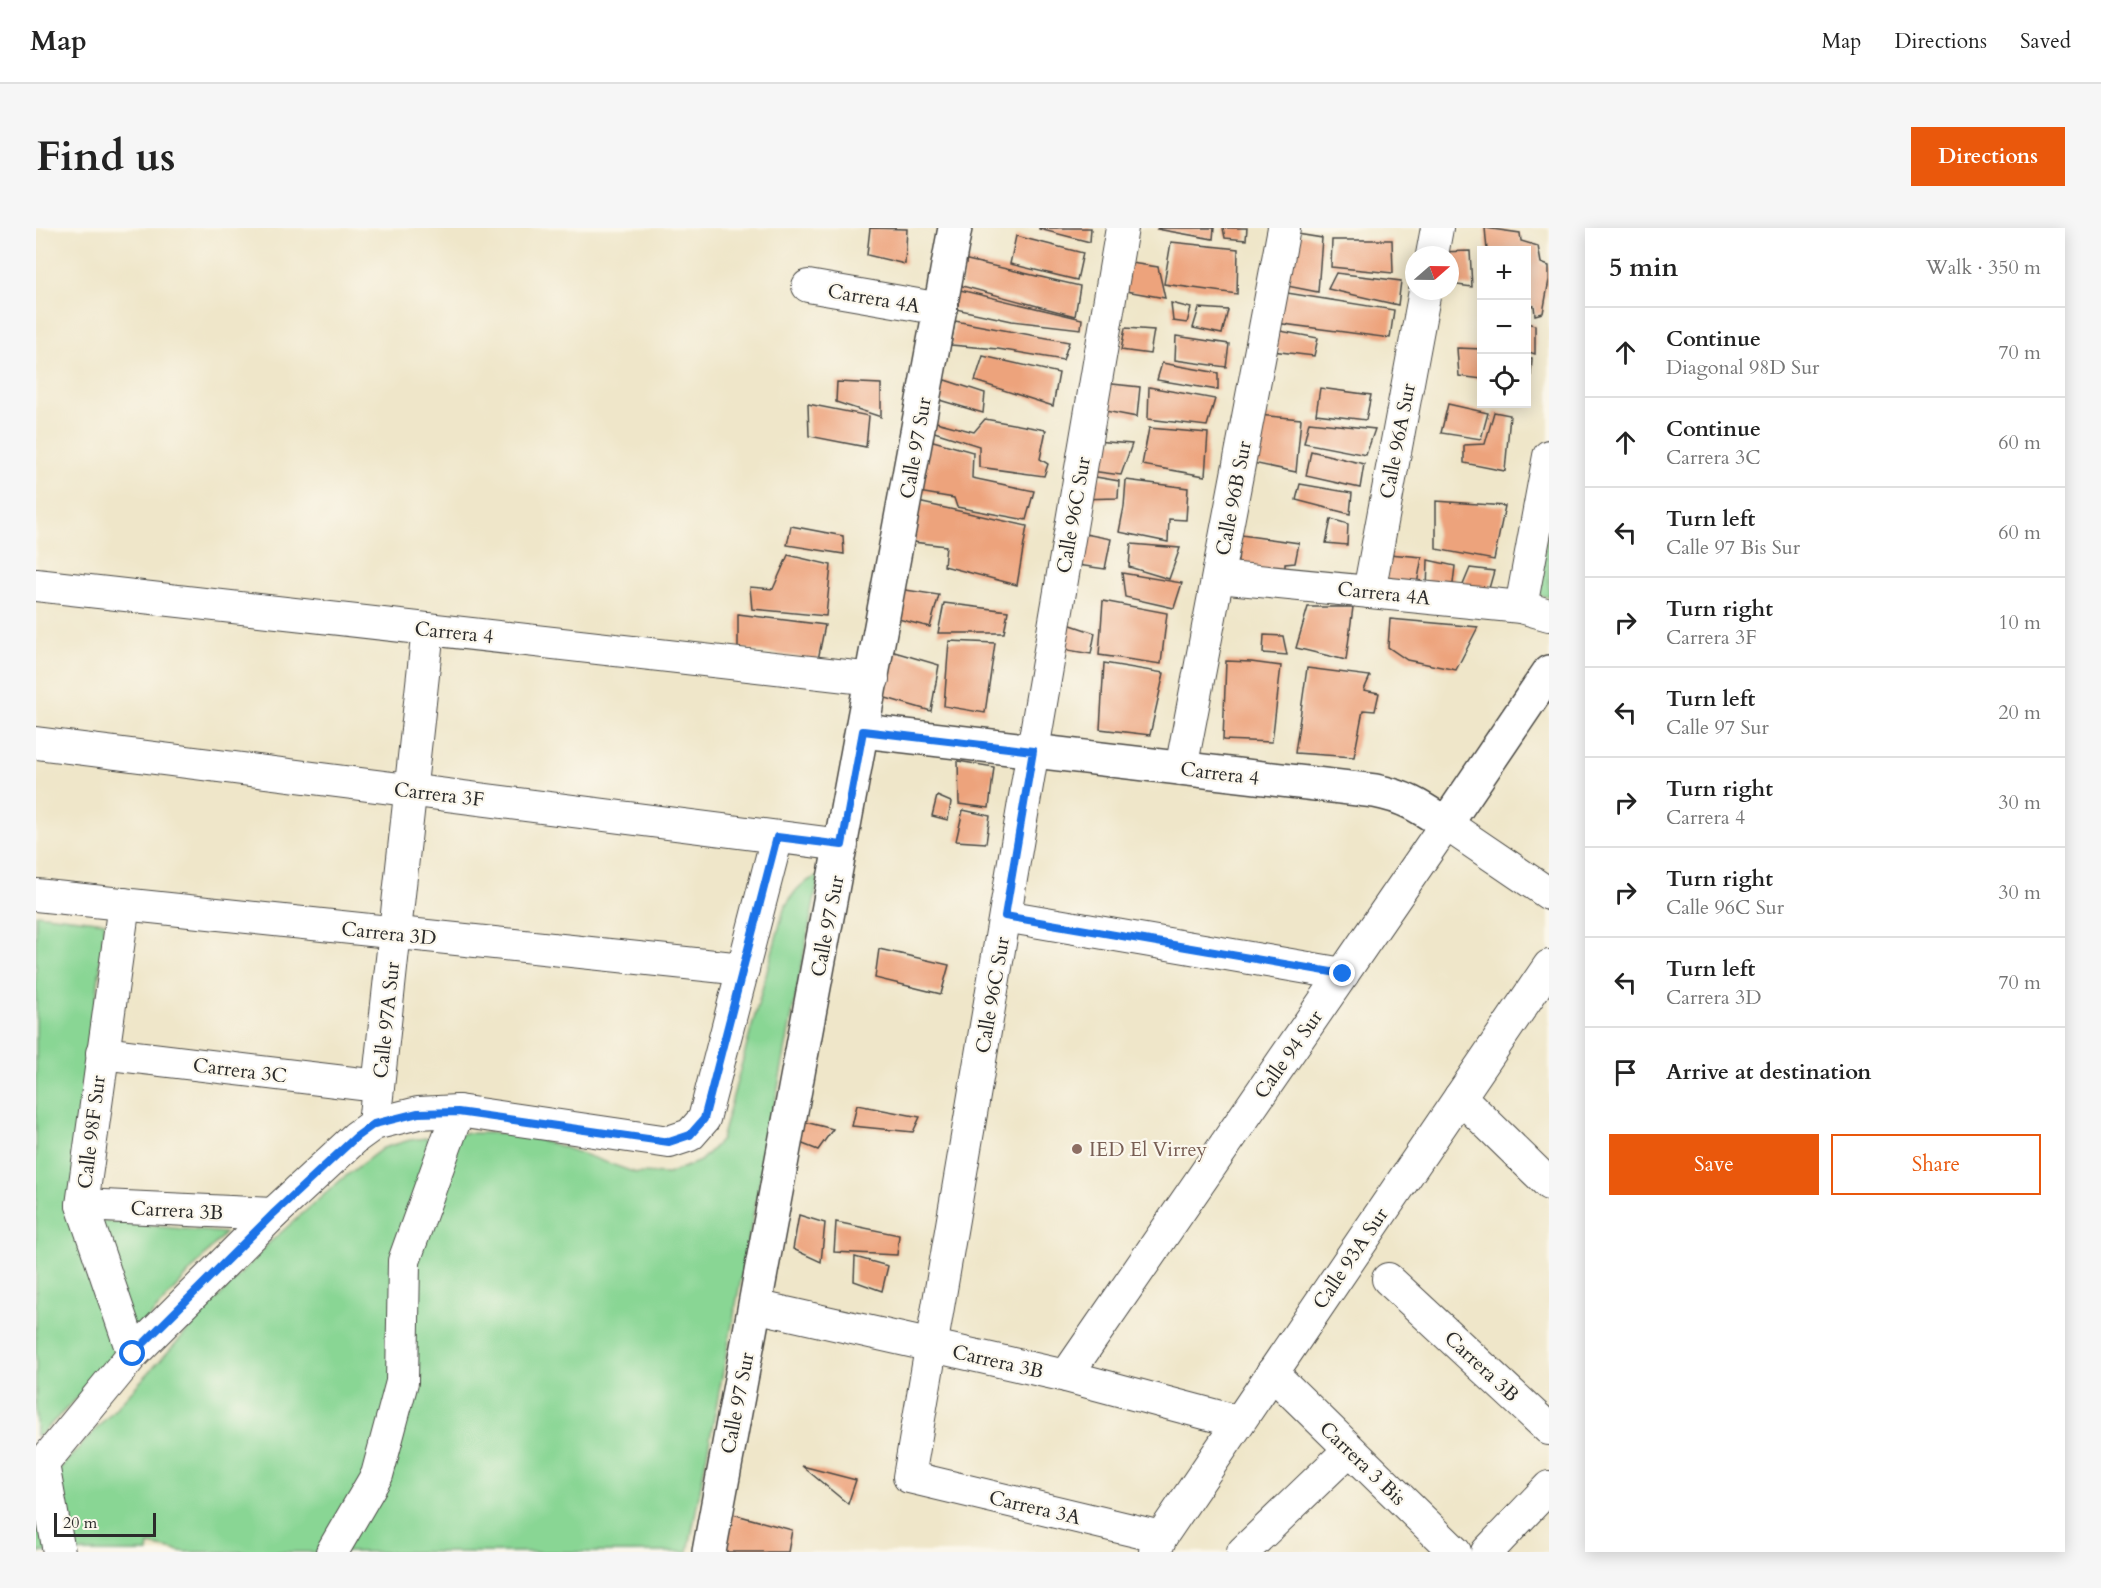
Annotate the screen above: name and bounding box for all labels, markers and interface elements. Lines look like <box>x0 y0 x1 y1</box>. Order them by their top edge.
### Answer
text: Map <box>30 22 87 60</box>
text: Map <box>1821 27 1861 56</box>
text: Directions <box>1894 27 1987 56</box>
text: Saved <box>2020 27 2071 56</box>
button: Directions <box>1911 127 2065 186</box>
text: Find us <box>36 128 176 185</box>
north arrow <box>1405 246 1459 300</box>
map controls <box>1477 246 1531 408</box>
button: + <box>1477 246 1531 300</box>
text: 5 min <box>1609 250 1678 285</box>
text: Walk · 350 m <box>1926 254 2041 281</box>
street label: Carrera 4A <box>826 277 923 320</box>
button: − <box>1477 300 1531 354</box>
text: Continue <box>1666 324 1761 354</box>
icon: ahead <box>1609 336 1642 369</box>
text: 70 m <box>1998 339 2041 366</box>
button: locate <box>1477 354 1531 408</box>
text: Diagonal 98D Sur <box>1666 354 1819 381</box>
street label: Calle 96A Sur <box>1373 380 1422 501</box>
street label: Calle 97 Sur <box>893 394 938 501</box>
text: Continue <box>1666 414 1761 444</box>
icon: ahead <box>1609 426 1642 459</box>
text: 60 m <box>1998 429 2041 456</box>
street label: Calle 96B Sur <box>1209 438 1258 558</box>
text: Carrera 3C <box>1666 444 1760 471</box>
street label: Calle 96C Sur <box>1050 454 1097 576</box>
text: Turn left <box>1666 504 1755 534</box>
icon: left <box>1609 516 1642 549</box>
text: 60 m <box>1998 519 2041 546</box>
text: Calle 97 Bis Sur <box>1666 534 1800 561</box>
street label: Carrera 4A <box>1336 575 1433 612</box>
text: Turn right <box>1666 594 1773 624</box>
icon: right <box>1609 606 1642 639</box>
text: 10 m <box>1998 609 2041 636</box>
street label: Carrera 4 <box>413 615 495 650</box>
text: Carrera 3F <box>1666 624 1757 651</box>
text: Turn left <box>1666 684 1755 714</box>
icon: left <box>1609 696 1642 729</box>
text: 20 m <box>1998 699 2041 726</box>
text: Calle 97 Sur <box>1666 714 1769 741</box>
street label: Carrera 4 <box>1179 755 1261 792</box>
text: Turn right <box>1666 774 1773 804</box>
street label: Carrera 3F <box>392 776 486 813</box>
icon: right <box>1609 786 1642 819</box>
text: 30 m <box>1998 789 2041 816</box>
text: Carrera 4 <box>1666 804 1745 831</box>
text: Turn right <box>1666 864 1773 894</box>
street label: Calle 97 Sur <box>804 872 851 979</box>
icon: right <box>1609 876 1642 909</box>
text: 30 m <box>1998 879 2041 906</box>
text: Calle 96C Sur <box>1666 894 1784 921</box>
street label: Carrera 3D <box>340 915 438 952</box>
street label: Calle 96C Sur <box>969 934 1016 1056</box>
text: Turn left <box>1666 954 1755 984</box>
street label: Calle 97A Sur <box>367 960 406 1080</box>
route end <box>1329 960 1355 986</box>
icon: left <box>1609 966 1642 999</box>
text: 70 m <box>1998 969 2041 996</box>
text: Carrera 3D <box>1666 984 1761 1011</box>
street label: Calle 94 Sur <box>1248 1004 1329 1104</box>
street label: Carrera 3C <box>191 1051 288 1090</box>
icon: arrive <box>1609 1056 1642 1089</box>
text: Arrive at destination <box>1666 1057 1871 1087</box>
street label: Calle 98F Sur <box>71 1073 112 1190</box>
button: Save <box>1609 1134 1819 1195</box>
button: Share <box>1831 1134 2041 1195</box>
place label: IED El Virrey <box>1089 1136 1208 1163</box>
marker: IED El Virrey <box>1070 1142 1084 1156</box>
street label: Carrera 3B <box>130 1195 224 1226</box>
street label: Calle 93A Sur <box>1307 1202 1395 1314</box>
street label: Carrera 3B <box>1439 1325 1525 1408</box>
street label: Carrera 3B <box>950 1338 1046 1385</box>
route start <box>119 1340 145 1366</box>
street label: Calle 97 Sur <box>714 1349 761 1456</box>
street label: Carrera 3 Bis <box>1314 1415 1412 1511</box>
street label: Carrera 3A <box>986 1484 1084 1531</box>
scale bar <box>54 1510 156 1538</box>
text: 20 m <box>63 1512 97 1534</box>

